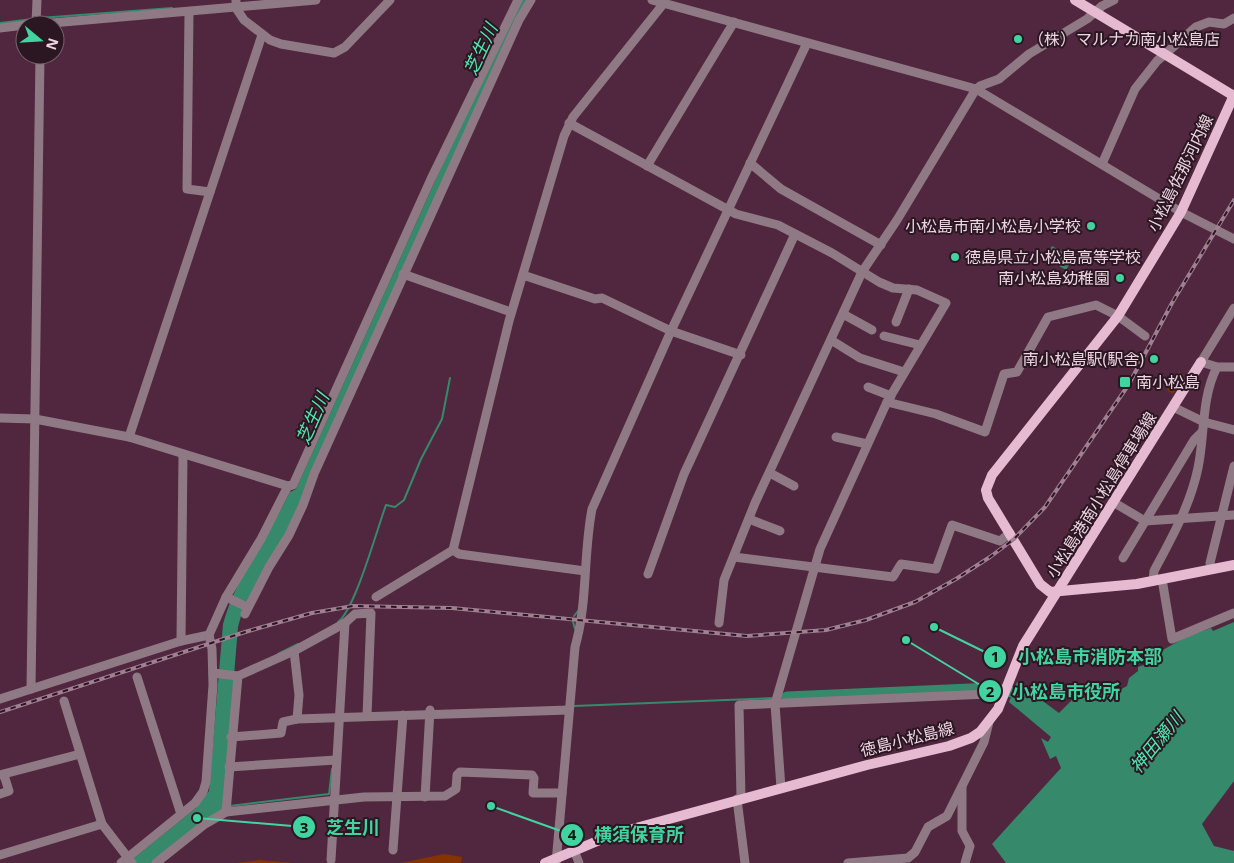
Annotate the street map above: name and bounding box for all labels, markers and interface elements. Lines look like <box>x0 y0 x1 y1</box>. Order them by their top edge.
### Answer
north arrow <box>15 15 65 65</box>
water label: 芝生川 <box>458 18 503 79</box>
place label: （株）マルナカ南小松島店 <box>1028 28 1220 50</box>
marker: （株）マルナカ南小松島店 <box>1012 33 1024 45</box>
text: N <box>42 36 64 53</box>
street label: 小松島佐那河内線 <box>1142 111 1218 235</box>
place label: 小松島市南小松島小学校 <box>905 215 1081 237</box>
marker: 小松島市南小松島小学校 <box>1085 220 1097 232</box>
place label: 徳島県立小松島高等学校 <box>965 246 1141 268</box>
marker: 徳島県立小松島高等学校 <box>949 251 961 263</box>
place label: 南小松島幼稚園 <box>998 267 1110 289</box>
marker: 南小松島幼稚園 <box>1114 272 1126 284</box>
place label: 南小松島駅(駅舎) <box>1023 348 1144 370</box>
marker: 南小松島駅(駅舎) <box>1148 353 1160 365</box>
place label: 南小松島 <box>1136 371 1200 393</box>
marker: 南小松島 <box>1118 375 1132 389</box>
water label: 芝生川 <box>290 387 335 448</box>
street label: 小松島港南小松島停車場線 <box>1041 408 1161 582</box>
callout: 小松島市消防本部 <box>983 641 1172 674</box>
text: 小松島市消防本部 <box>1018 644 1162 668</box>
text: 1 <box>991 646 999 666</box>
callout: 小松島市役所 <box>977 675 1130 708</box>
text: 小松島市役所 <box>1012 679 1120 703</box>
text: 2 <box>986 681 995 701</box>
water label: 神田瀬川 <box>1124 705 1189 778</box>
street label: 徳島小松島線 <box>858 717 956 761</box>
callout: 芝生川 <box>291 811 390 844</box>
text: 芝生川 <box>326 815 380 839</box>
text: 3 <box>300 817 308 837</box>
callout: 横須保育所 <box>559 818 694 851</box>
text: 横須保育所 <box>594 822 684 846</box>
text: 4 <box>568 824 577 844</box>

